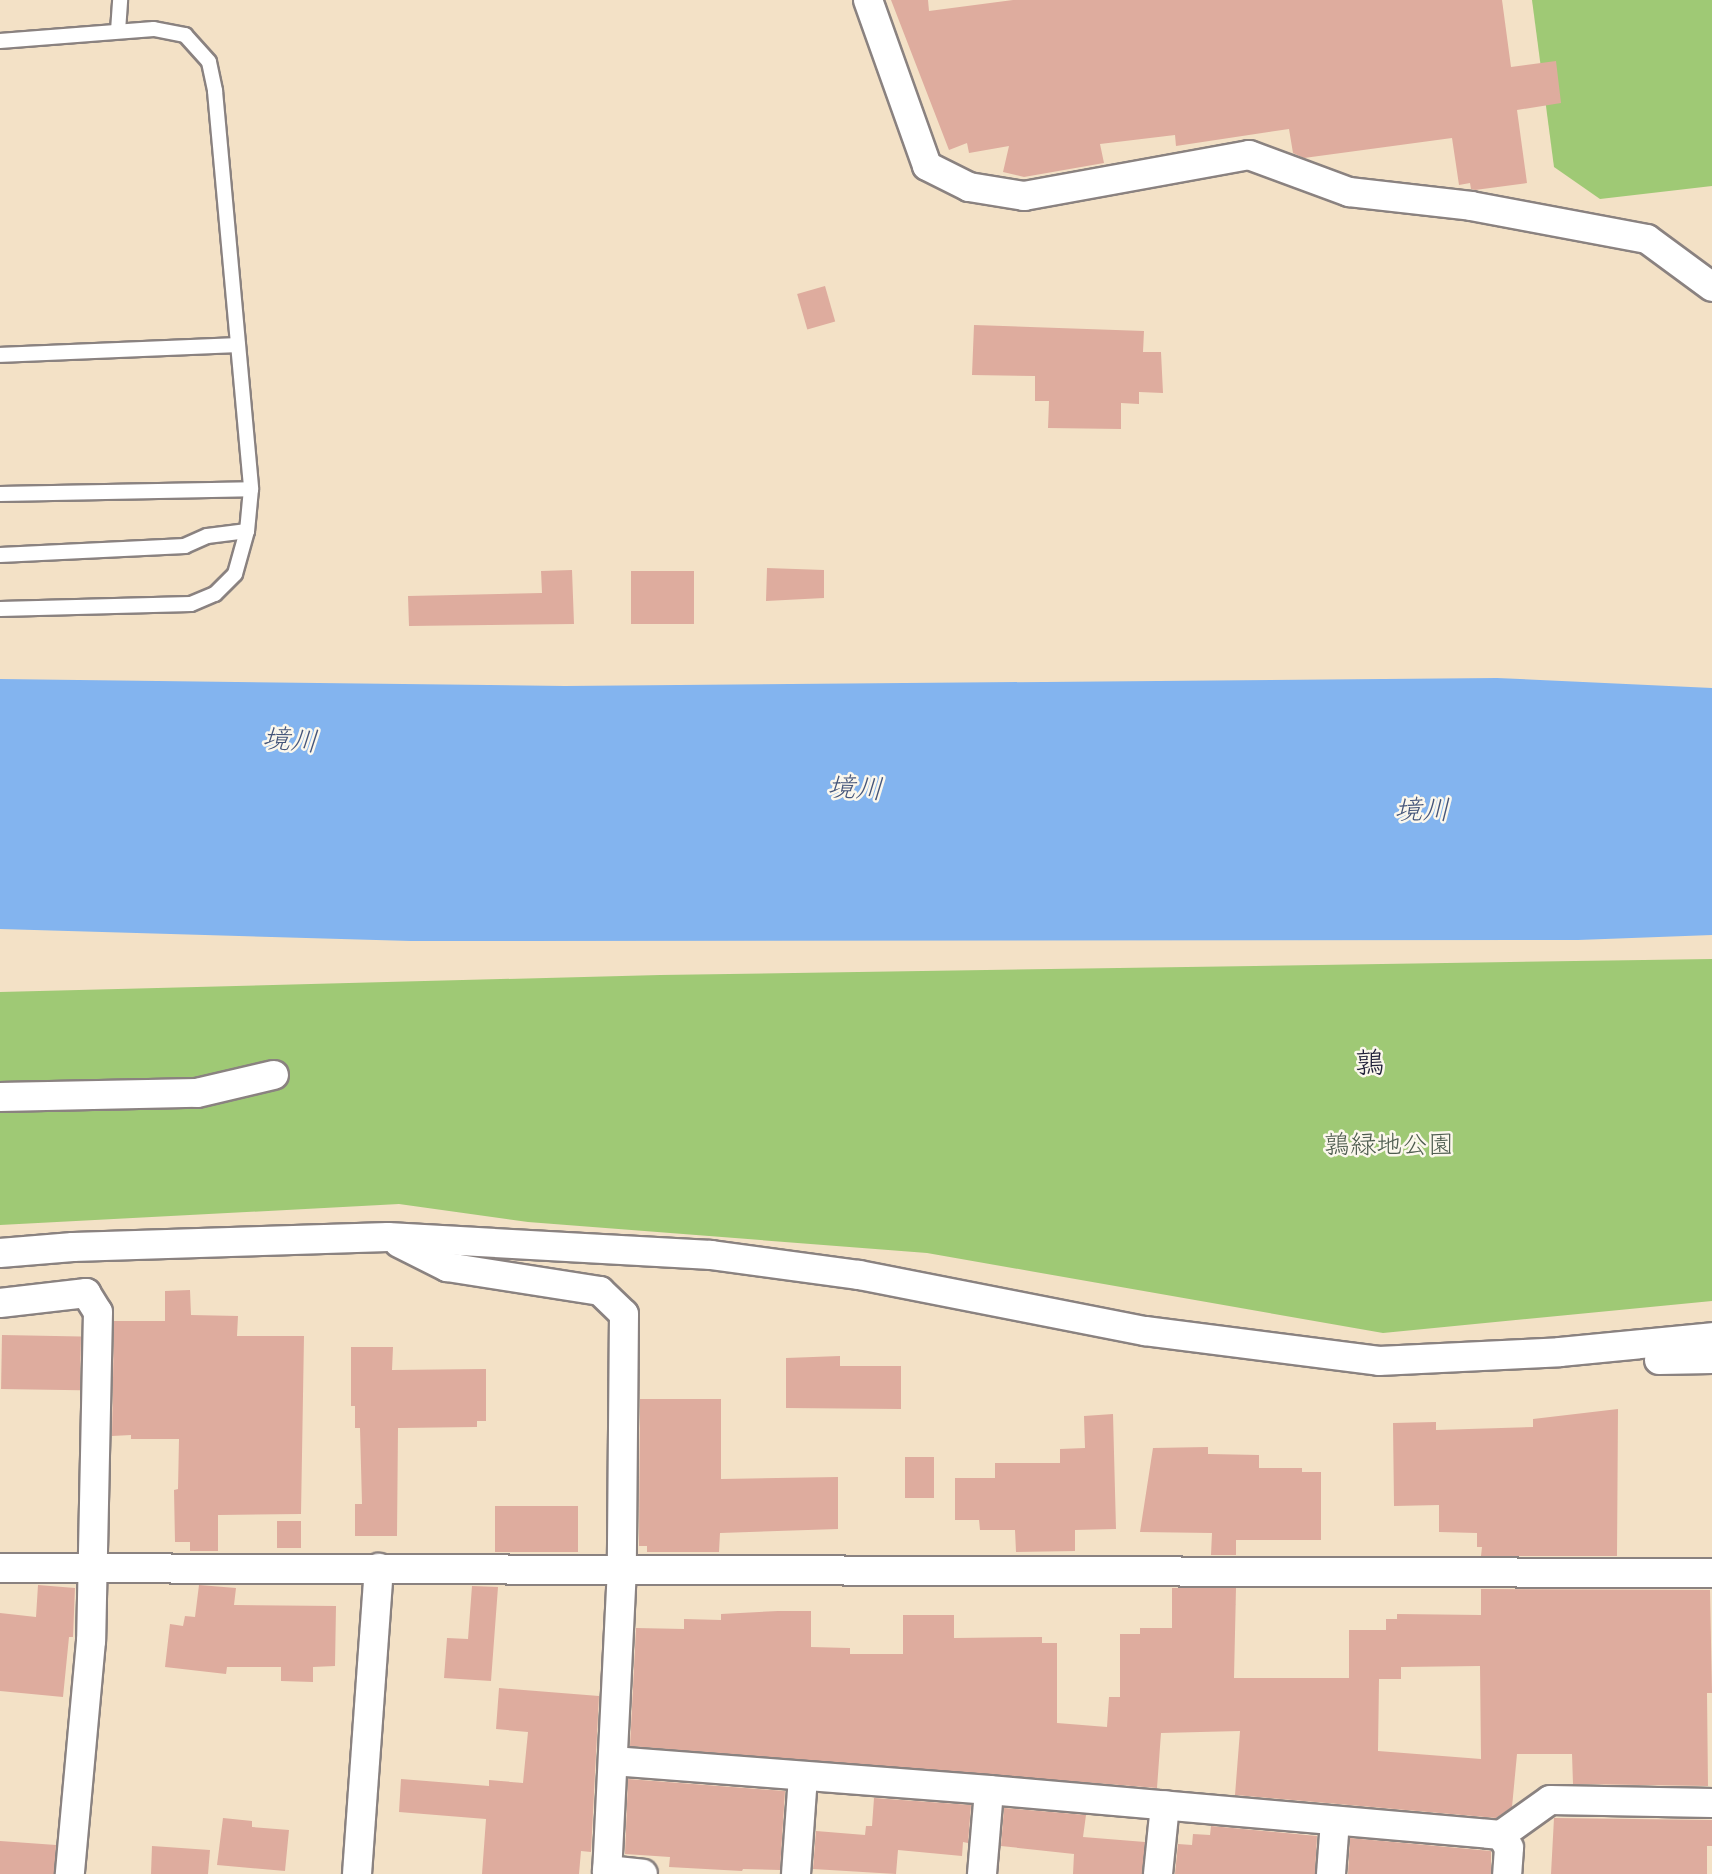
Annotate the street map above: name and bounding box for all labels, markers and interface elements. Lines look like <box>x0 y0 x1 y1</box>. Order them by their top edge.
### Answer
water label: 境川 <box>261 723 319 761</box>
water label: 境川 <box>826 772 884 808</box>
water label: 境川 <box>1394 795 1450 829</box>
district label: 鶉 <box>1355 1047 1385 1083</box>
park label: 鶉緑地公園 <box>1324 1131 1454 1163</box>

